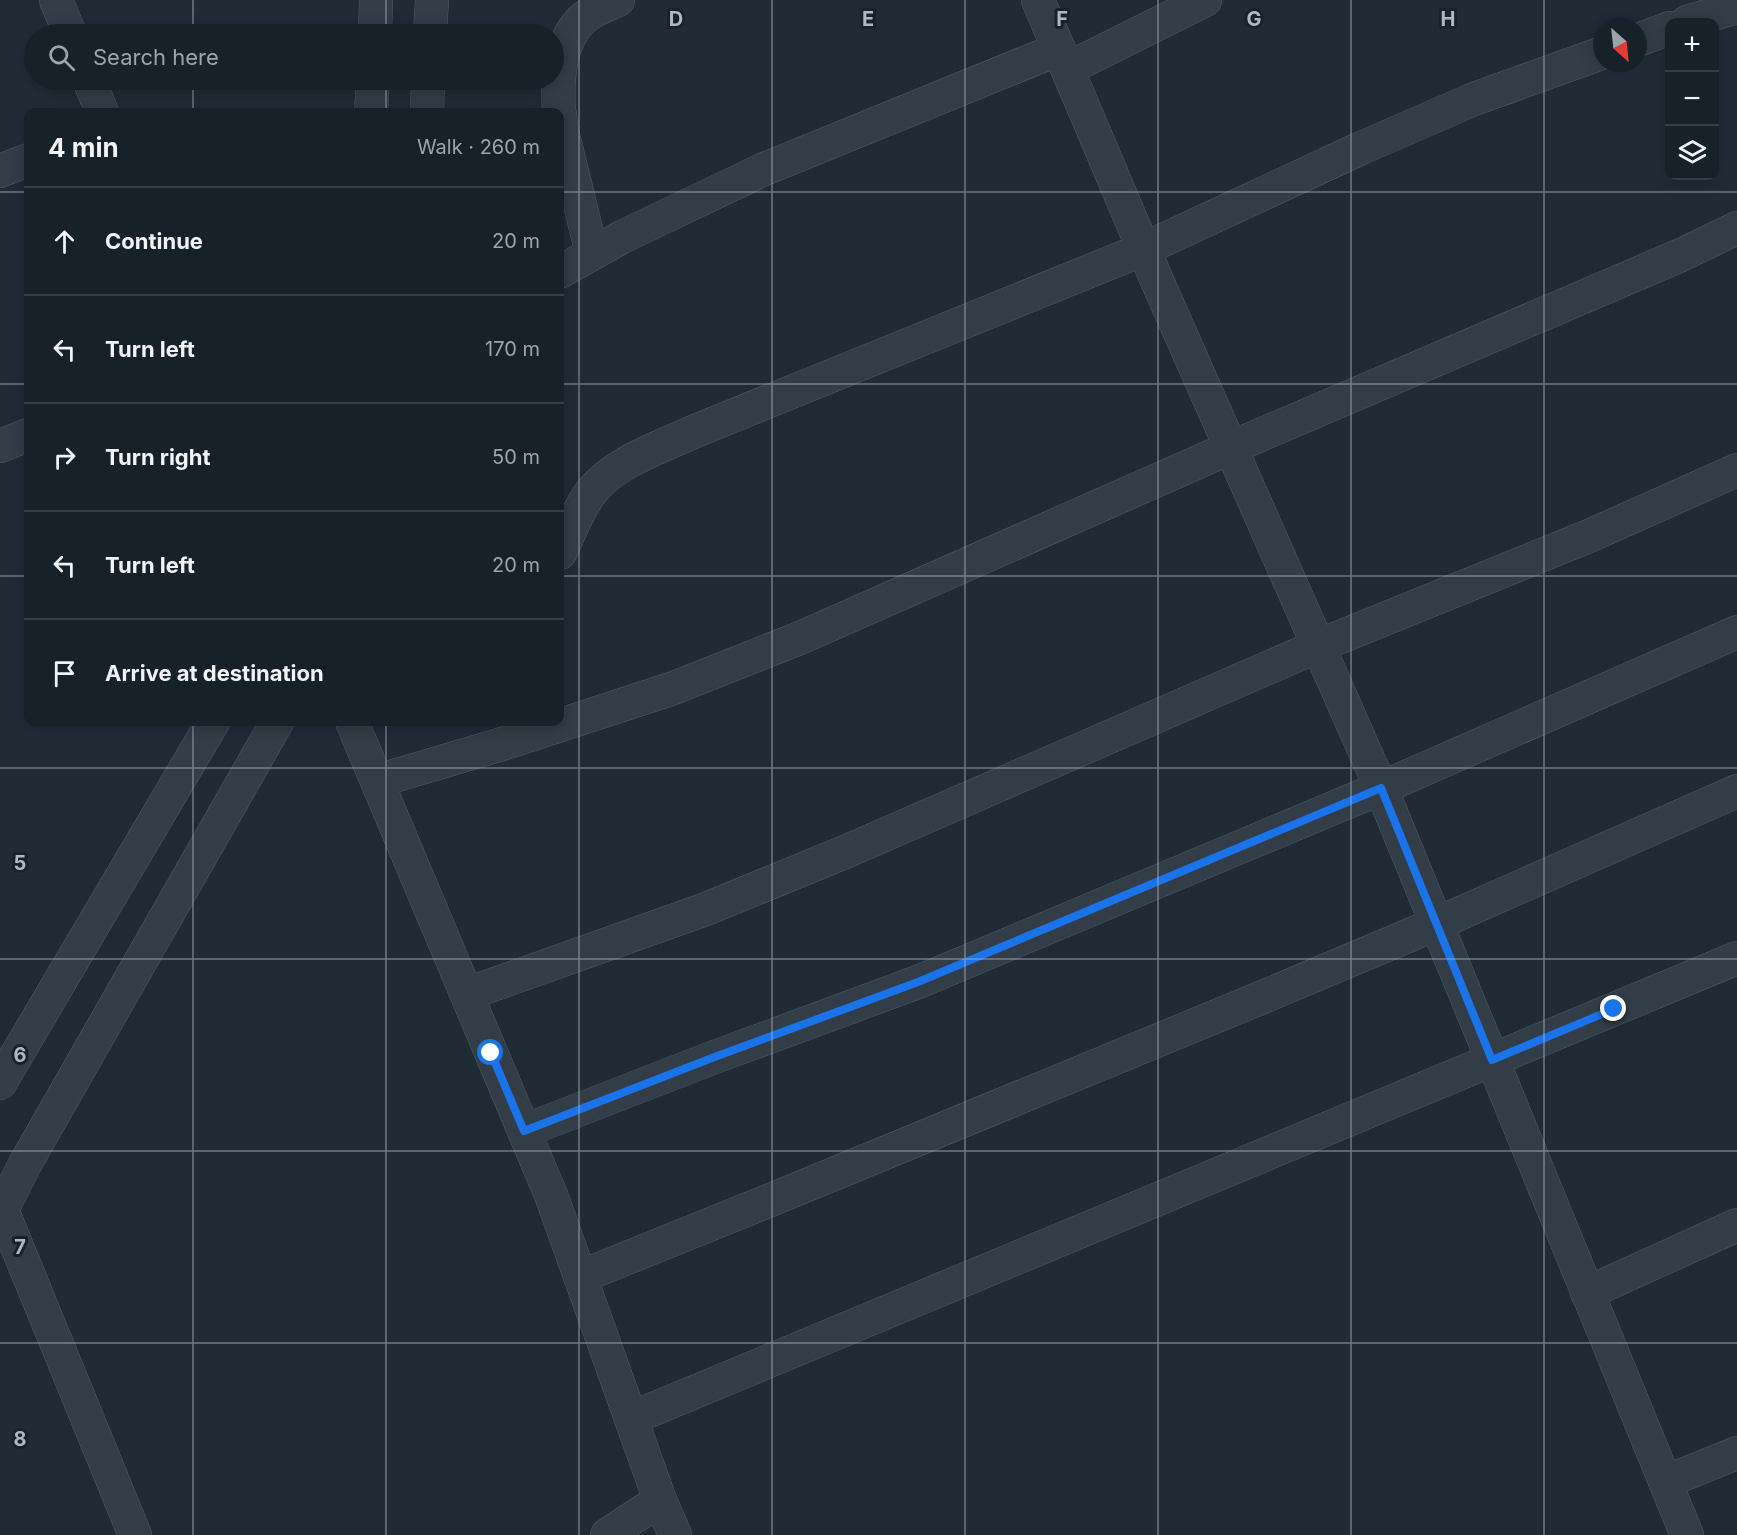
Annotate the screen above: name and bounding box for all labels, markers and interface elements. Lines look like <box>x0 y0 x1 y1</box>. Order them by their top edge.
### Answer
text: D <box>669 7 683 31</box>
text: E <box>862 7 874 31</box>
text: F <box>1056 7 1068 31</box>
text: G <box>1246 7 1262 31</box>
text: H <box>1441 7 1455 31</box>
north arrow <box>1593 18 1647 72</box>
map controls <box>1665 18 1719 180</box>
button: + <box>1665 18 1719 72</box>
search box <box>24 24 564 90</box>
icon: search <box>45 41 78 74</box>
text: Search here <box>93 44 219 70</box>
button: − <box>1665 72 1719 126</box>
button: layers <box>1665 126 1719 180</box>
text: 4 min <box>48 132 119 163</box>
text: Walk · 260 m <box>417 135 540 159</box>
icon: ahead <box>48 225 81 258</box>
text: Continue <box>105 228 203 254</box>
text: 20 m <box>492 229 540 253</box>
icon: left <box>48 333 81 366</box>
text: Turn left <box>105 336 195 362</box>
text: 170 m <box>485 337 540 361</box>
icon: right <box>48 441 81 474</box>
text: Turn right <box>105 444 211 470</box>
text: 50 m <box>492 445 540 469</box>
icon: left <box>48 549 81 582</box>
text: Turn left <box>105 552 195 578</box>
text: 20 m <box>492 553 540 577</box>
icon: arrive <box>48 657 81 690</box>
text: Arrive at destination <box>105 660 324 686</box>
text: 5 <box>14 851 26 875</box>
route end <box>1600 995 1626 1021</box>
route start <box>477 1039 503 1065</box>
text: 6 <box>14 1043 27 1067</box>
text: 7 <box>14 1235 26 1259</box>
text: 8 <box>13 1427 27 1451</box>

